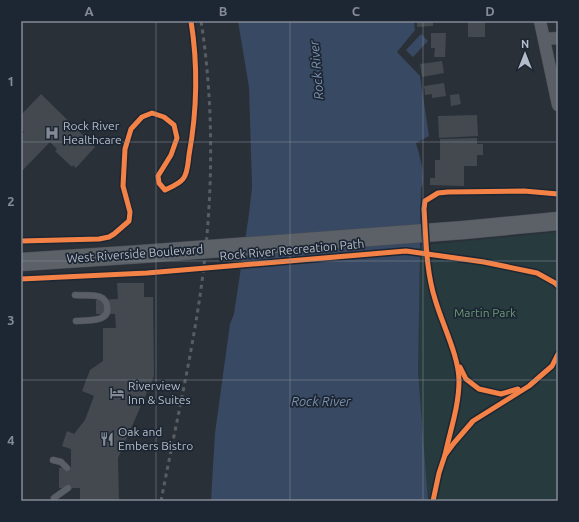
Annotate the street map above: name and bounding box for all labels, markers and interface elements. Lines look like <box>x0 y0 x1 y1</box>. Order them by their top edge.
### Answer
text: A <box>84 4 94 18</box>
text: B <box>219 4 228 18</box>
text: C <box>352 4 361 18</box>
text: D <box>485 4 495 18</box>
north arrow <box>505 34 545 74</box>
text: N <box>521 38 529 50</box>
water label: Rock River <box>306 39 326 100</box>
text: 1 <box>7 74 15 88</box>
place label: Rock River Healthcare <box>63 119 122 146</box>
hospital icon: Rock River Healthcare <box>44 125 60 141</box>
text: 2 <box>7 194 15 208</box>
street label: Rock River Recreation Path <box>219 237 365 262</box>
street label: West Riverside Boulevard <box>66 242 204 265</box>
park label: Martin Park <box>454 306 516 319</box>
text: 3 <box>7 313 15 327</box>
place label: Riverview Inn & Suites <box>128 379 191 406</box>
hotel icon: Riverview Inn & Suites <box>109 385 125 401</box>
water label: Rock River <box>291 394 352 408</box>
place label: Oak and Embers Bistro <box>118 425 193 452</box>
restaurant icon: Oak and Embers Bistro <box>99 431 115 447</box>
text: 4 <box>7 433 15 447</box>

